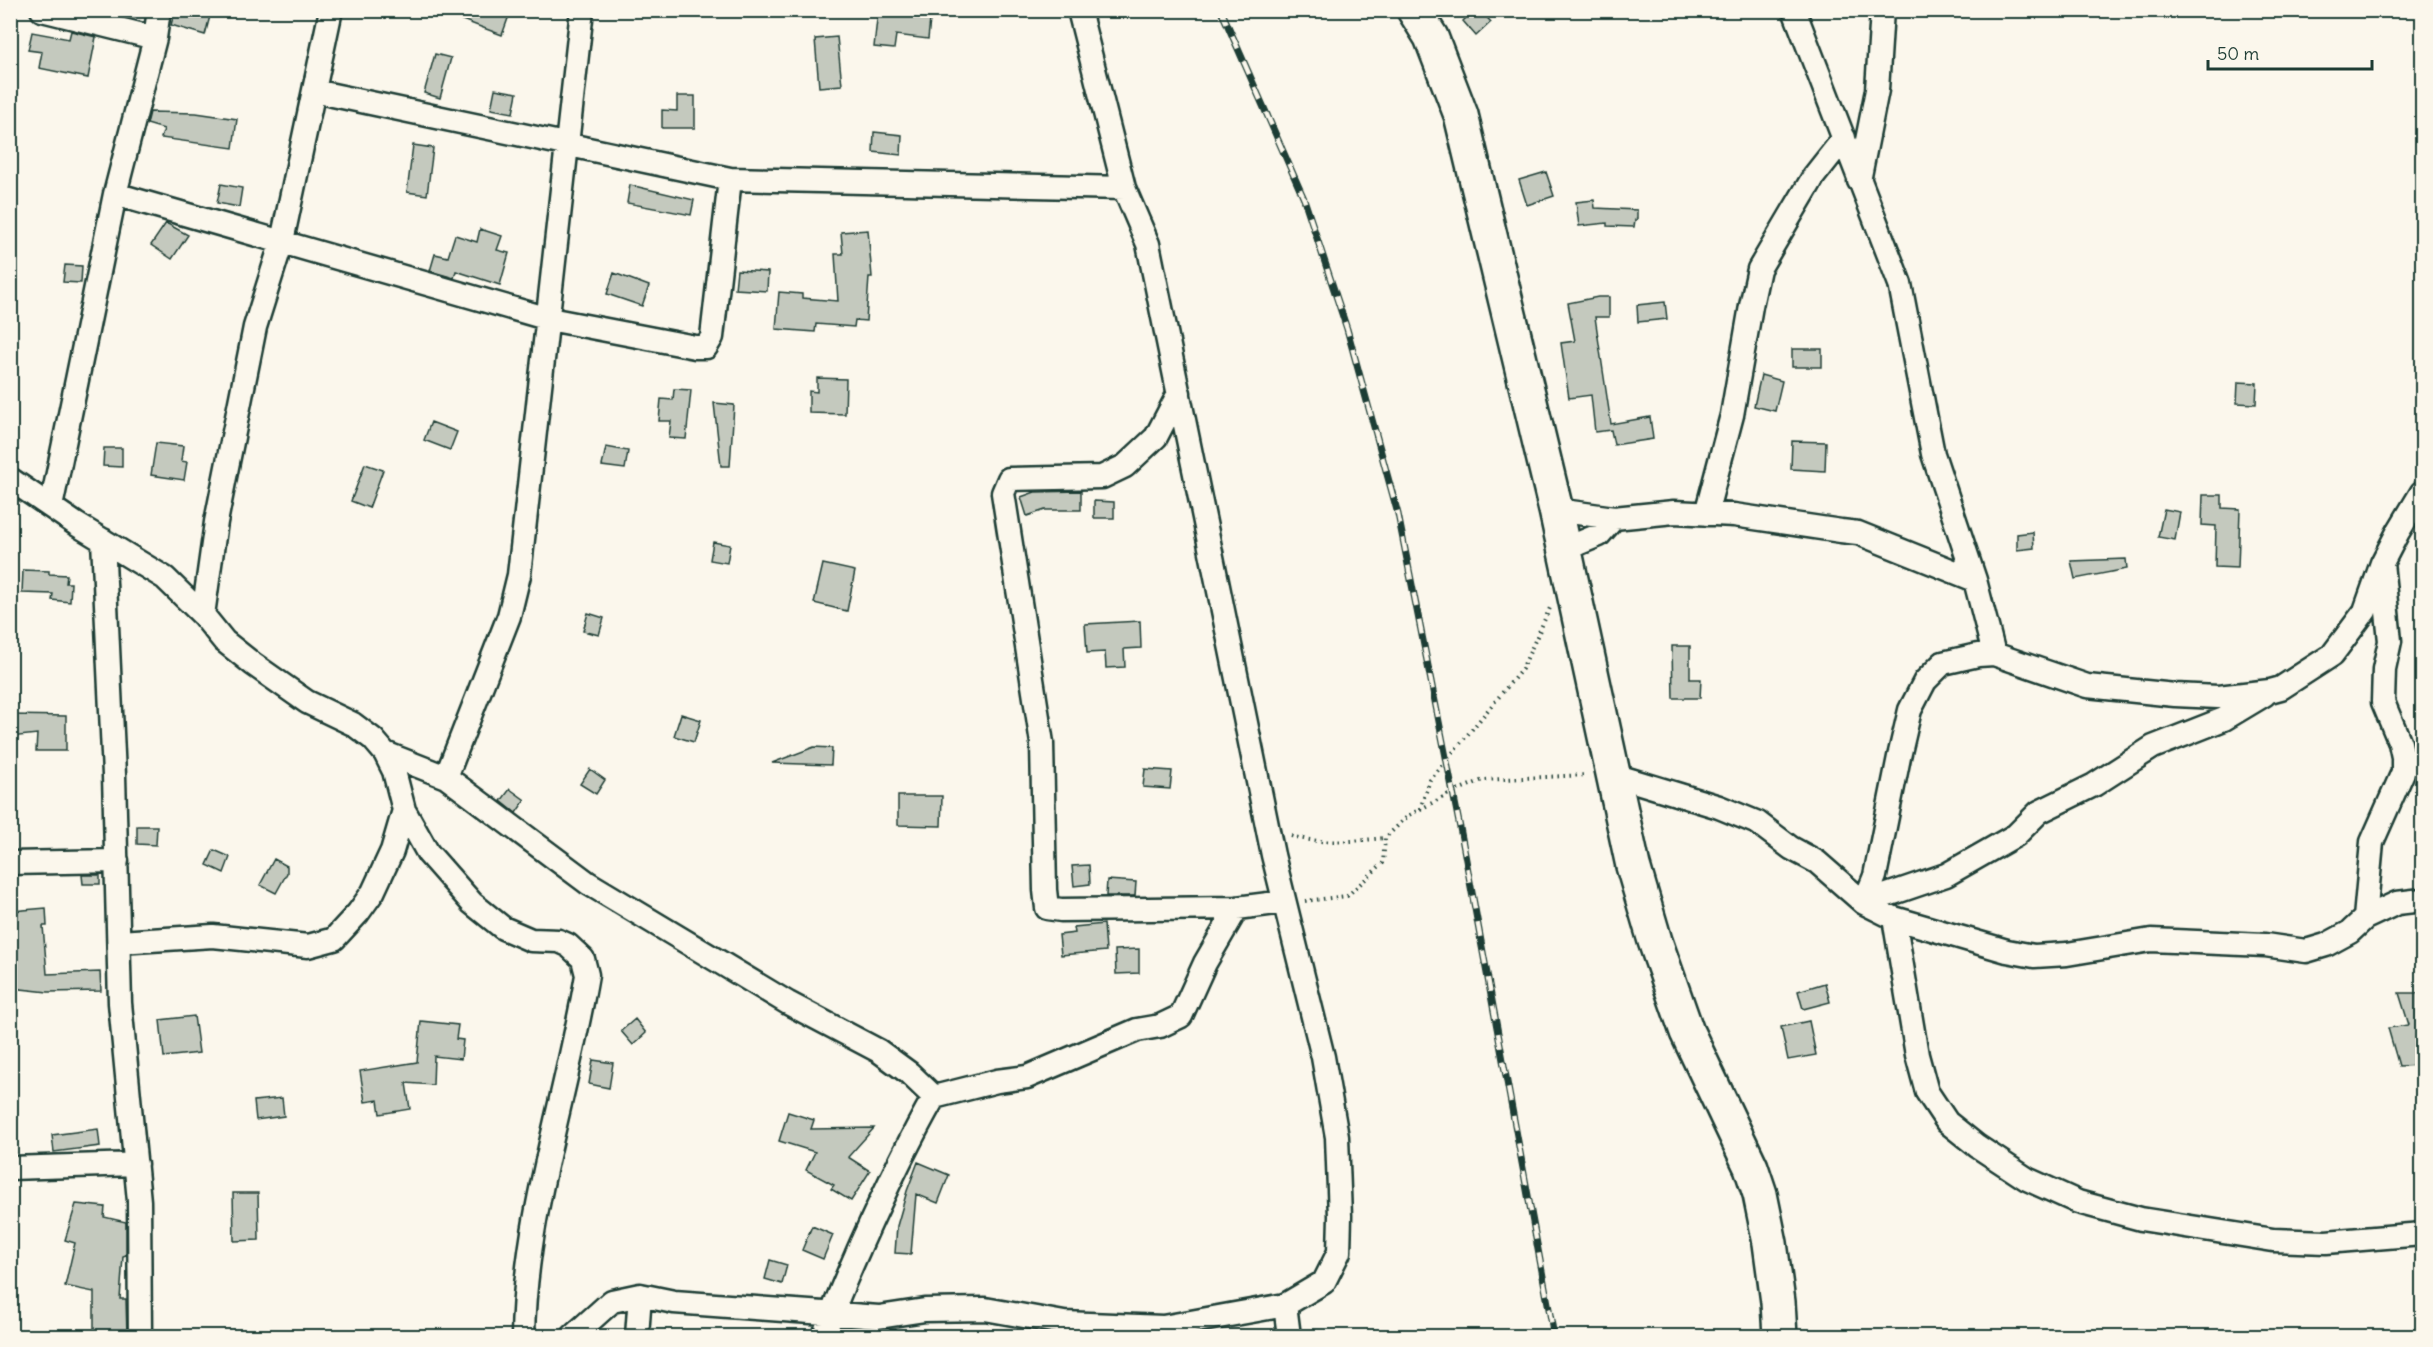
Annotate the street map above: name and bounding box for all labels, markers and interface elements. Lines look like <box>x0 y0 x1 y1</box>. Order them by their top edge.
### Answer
scale bar <box>2208 33 2372 71</box>
text: 50 m <box>2217 42 2259 65</box>

